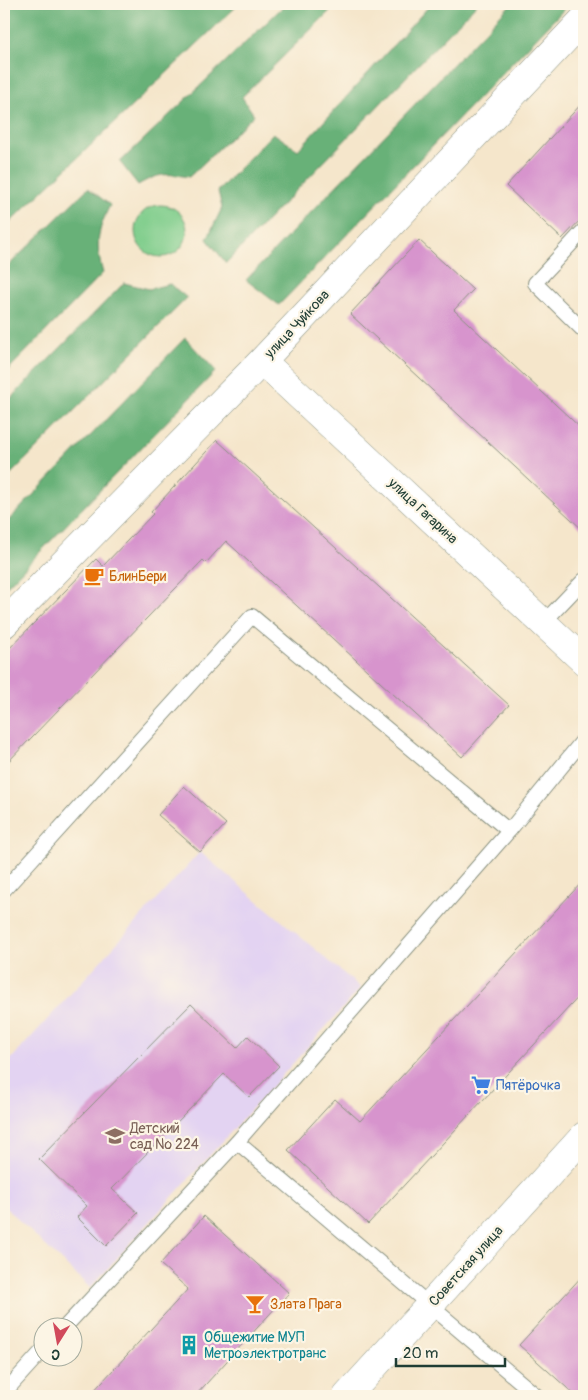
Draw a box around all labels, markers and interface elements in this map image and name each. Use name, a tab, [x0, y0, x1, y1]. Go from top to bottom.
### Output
street label: улица Чуйкова	[260, 286, 333, 362]
street label: улица Гагарина	[384, 474, 461, 547]
cafe icon: БлинБери	[83, 565, 105, 587]
place label: БлинБери	[109, 568, 166, 585]
supermarket icon: Пятёрочка	[470, 1074, 492, 1096]
place label: Пятёрочка	[496, 1077, 560, 1094]
place label: Детский сад № 224	[129, 1120, 199, 1153]
school or university icon: Детский сад № 224	[104, 1125, 126, 1147]
street label: Советская улица	[425, 1222, 507, 1310]
bar icon: Злата Прага	[244, 1293, 266, 1315]
place label: Злата Прага	[270, 1296, 342, 1313]
north arrow	[32, 1318, 82, 1368]
place label: Общежитие МУП Метроэлектротранс	[204, 1329, 327, 1362]
building icon: Общежитие МУП Метроэлектротранс	[178, 1334, 200, 1356]
scale bar	[396, 1335, 504, 1367]
text: 20 m	[403, 1344, 438, 1363]
text: С	[49, 1345, 61, 1363]

